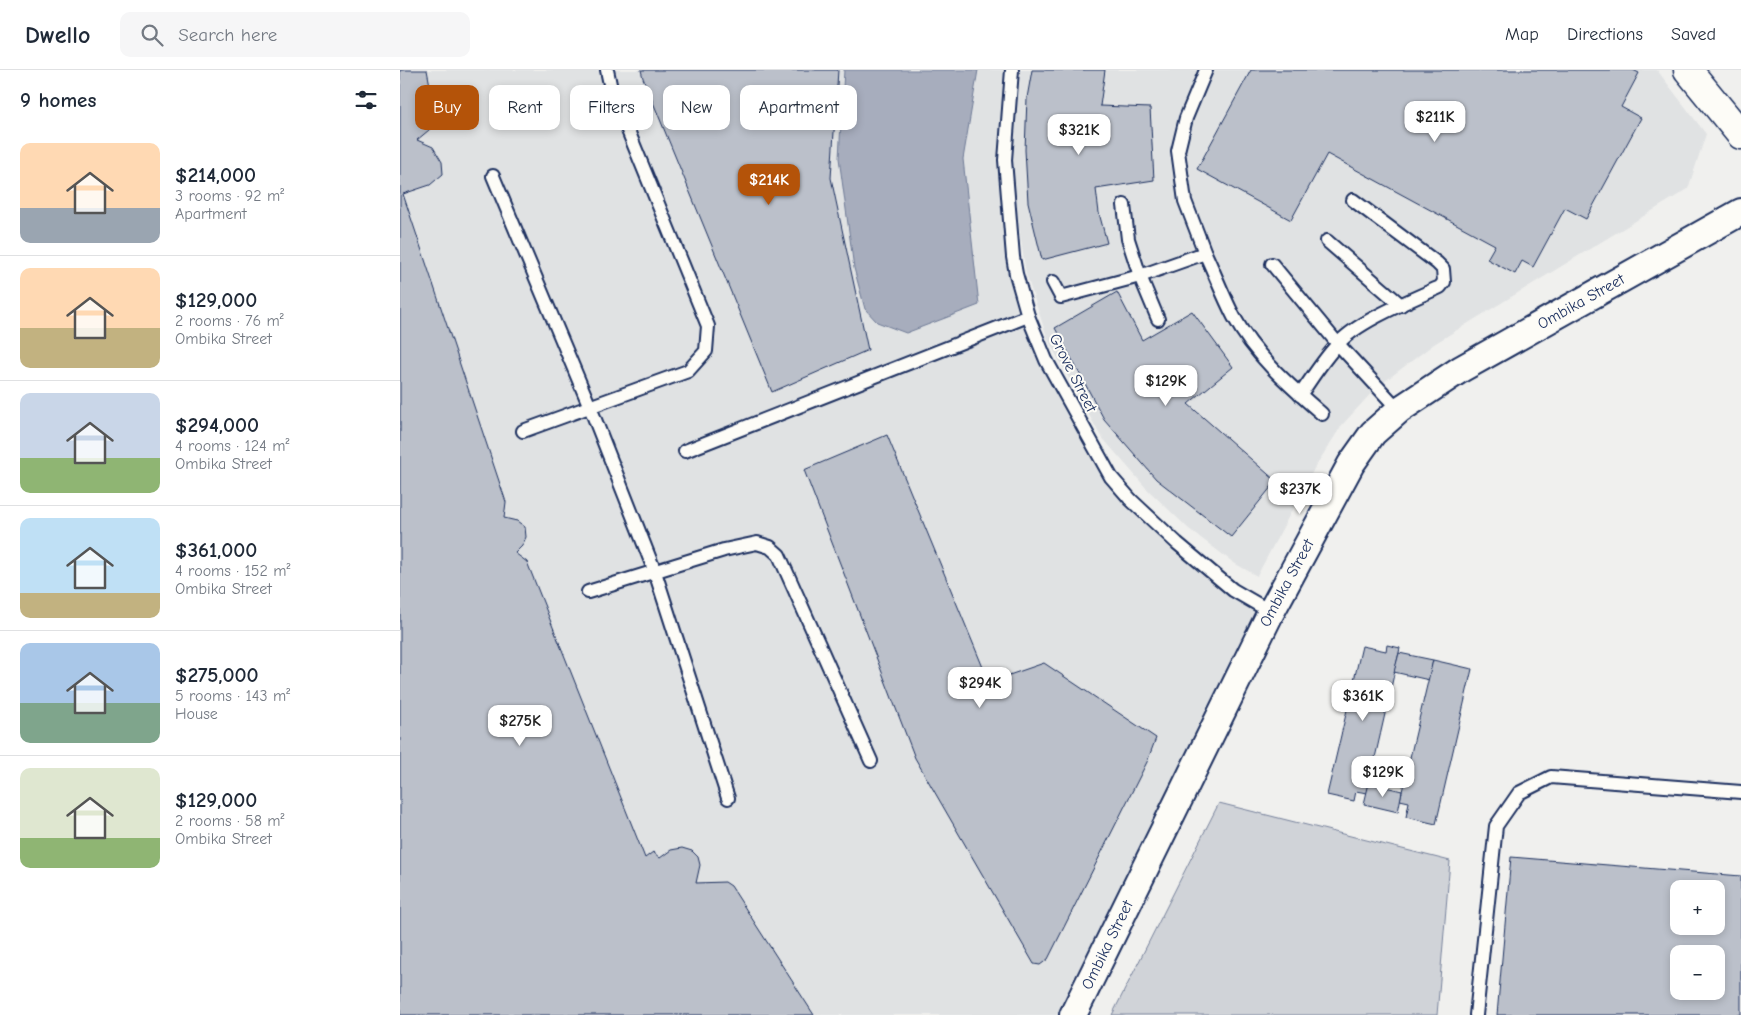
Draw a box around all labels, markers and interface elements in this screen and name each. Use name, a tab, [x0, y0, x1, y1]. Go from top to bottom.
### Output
search box	[120, 12, 470, 57]
text: Dwello	[25, 21, 90, 49]
icon: search	[138, 21, 166, 49]
text: Search here	[178, 24, 277, 46]
text: Map	[1505, 24, 1539, 45]
text: Directions	[1567, 24, 1643, 45]
text: Saved	[1671, 24, 1716, 45]
chip: Buy	[415, 85, 479, 130]
chip: Rent	[489, 85, 560, 130]
chip: Filters	[570, 85, 653, 130]
chip: New	[663, 85, 730, 130]
chip: Apartment	[740, 85, 857, 130]
icon: filters	[352, 86, 380, 114]
text: 9 homes	[20, 88, 96, 112]
pin: $211K	[1400, 100, 1470, 143]
text: $211K	[1415, 108, 1455, 126]
pin: $321K	[1044, 114, 1114, 156]
text: $321K	[1059, 121, 1099, 139]
icon: home	[60, 163, 120, 223]
text: $214,000	[175, 163, 256, 187]
pin: $214K	[734, 164, 804, 206]
text: $214K	[749, 171, 789, 189]
text: 3 rooms · 92 m²	[175, 187, 284, 205]
text: Apartment	[175, 205, 247, 223]
street label: Ombika Street	[1534, 270, 1628, 333]
icon: home	[60, 288, 120, 348]
text: $129,000	[175, 288, 257, 312]
text: 2 rooms · 76 m²	[175, 312, 284, 330]
text: Ombika Street	[175, 330, 272, 348]
street label: Grove Street	[1046, 331, 1101, 416]
pin: $129K	[1131, 364, 1201, 407]
text: $129K	[1145, 372, 1187, 390]
icon: home	[60, 413, 120, 473]
text: $294,000	[175, 413, 259, 437]
text: 4 rooms · 124 m²	[175, 437, 289, 455]
text: Ombika Street	[175, 455, 272, 473]
pin: $237K	[1265, 472, 1335, 515]
text: $237K	[1279, 480, 1321, 498]
street label: Ombika Street	[1256, 536, 1318, 630]
icon: home	[60, 538, 120, 598]
text: $361,000	[175, 538, 257, 562]
text: 4 rooms · 152 m²	[175, 562, 290, 580]
text: Ombika Street	[175, 580, 272, 598]
icon: home	[60, 663, 120, 723]
text: $275,000	[175, 663, 259, 687]
pin: $294K	[945, 666, 1015, 709]
text: $294K	[959, 674, 1001, 692]
pin: $361K	[1328, 680, 1398, 722]
text: 5 rooms · 143 m²	[175, 687, 290, 705]
text: $361K	[1342, 687, 1384, 705]
pin: $275K	[485, 704, 555, 747]
text: House	[175, 705, 218, 723]
text: $275K	[499, 712, 541, 730]
pin: $129K	[1348, 756, 1418, 798]
text: $129K	[1362, 763, 1404, 781]
icon: home	[60, 788, 120, 848]
text: $129,000	[175, 788, 257, 812]
text: 2 rooms · 58 m²	[175, 812, 285, 830]
text: Ombika Street	[175, 830, 272, 848]
map controls	[1670, 880, 1725, 1000]
button: +	[1670, 880, 1725, 935]
street label: Ombika Street	[1078, 897, 1137, 992]
button: −	[1670, 945, 1725, 1000]

